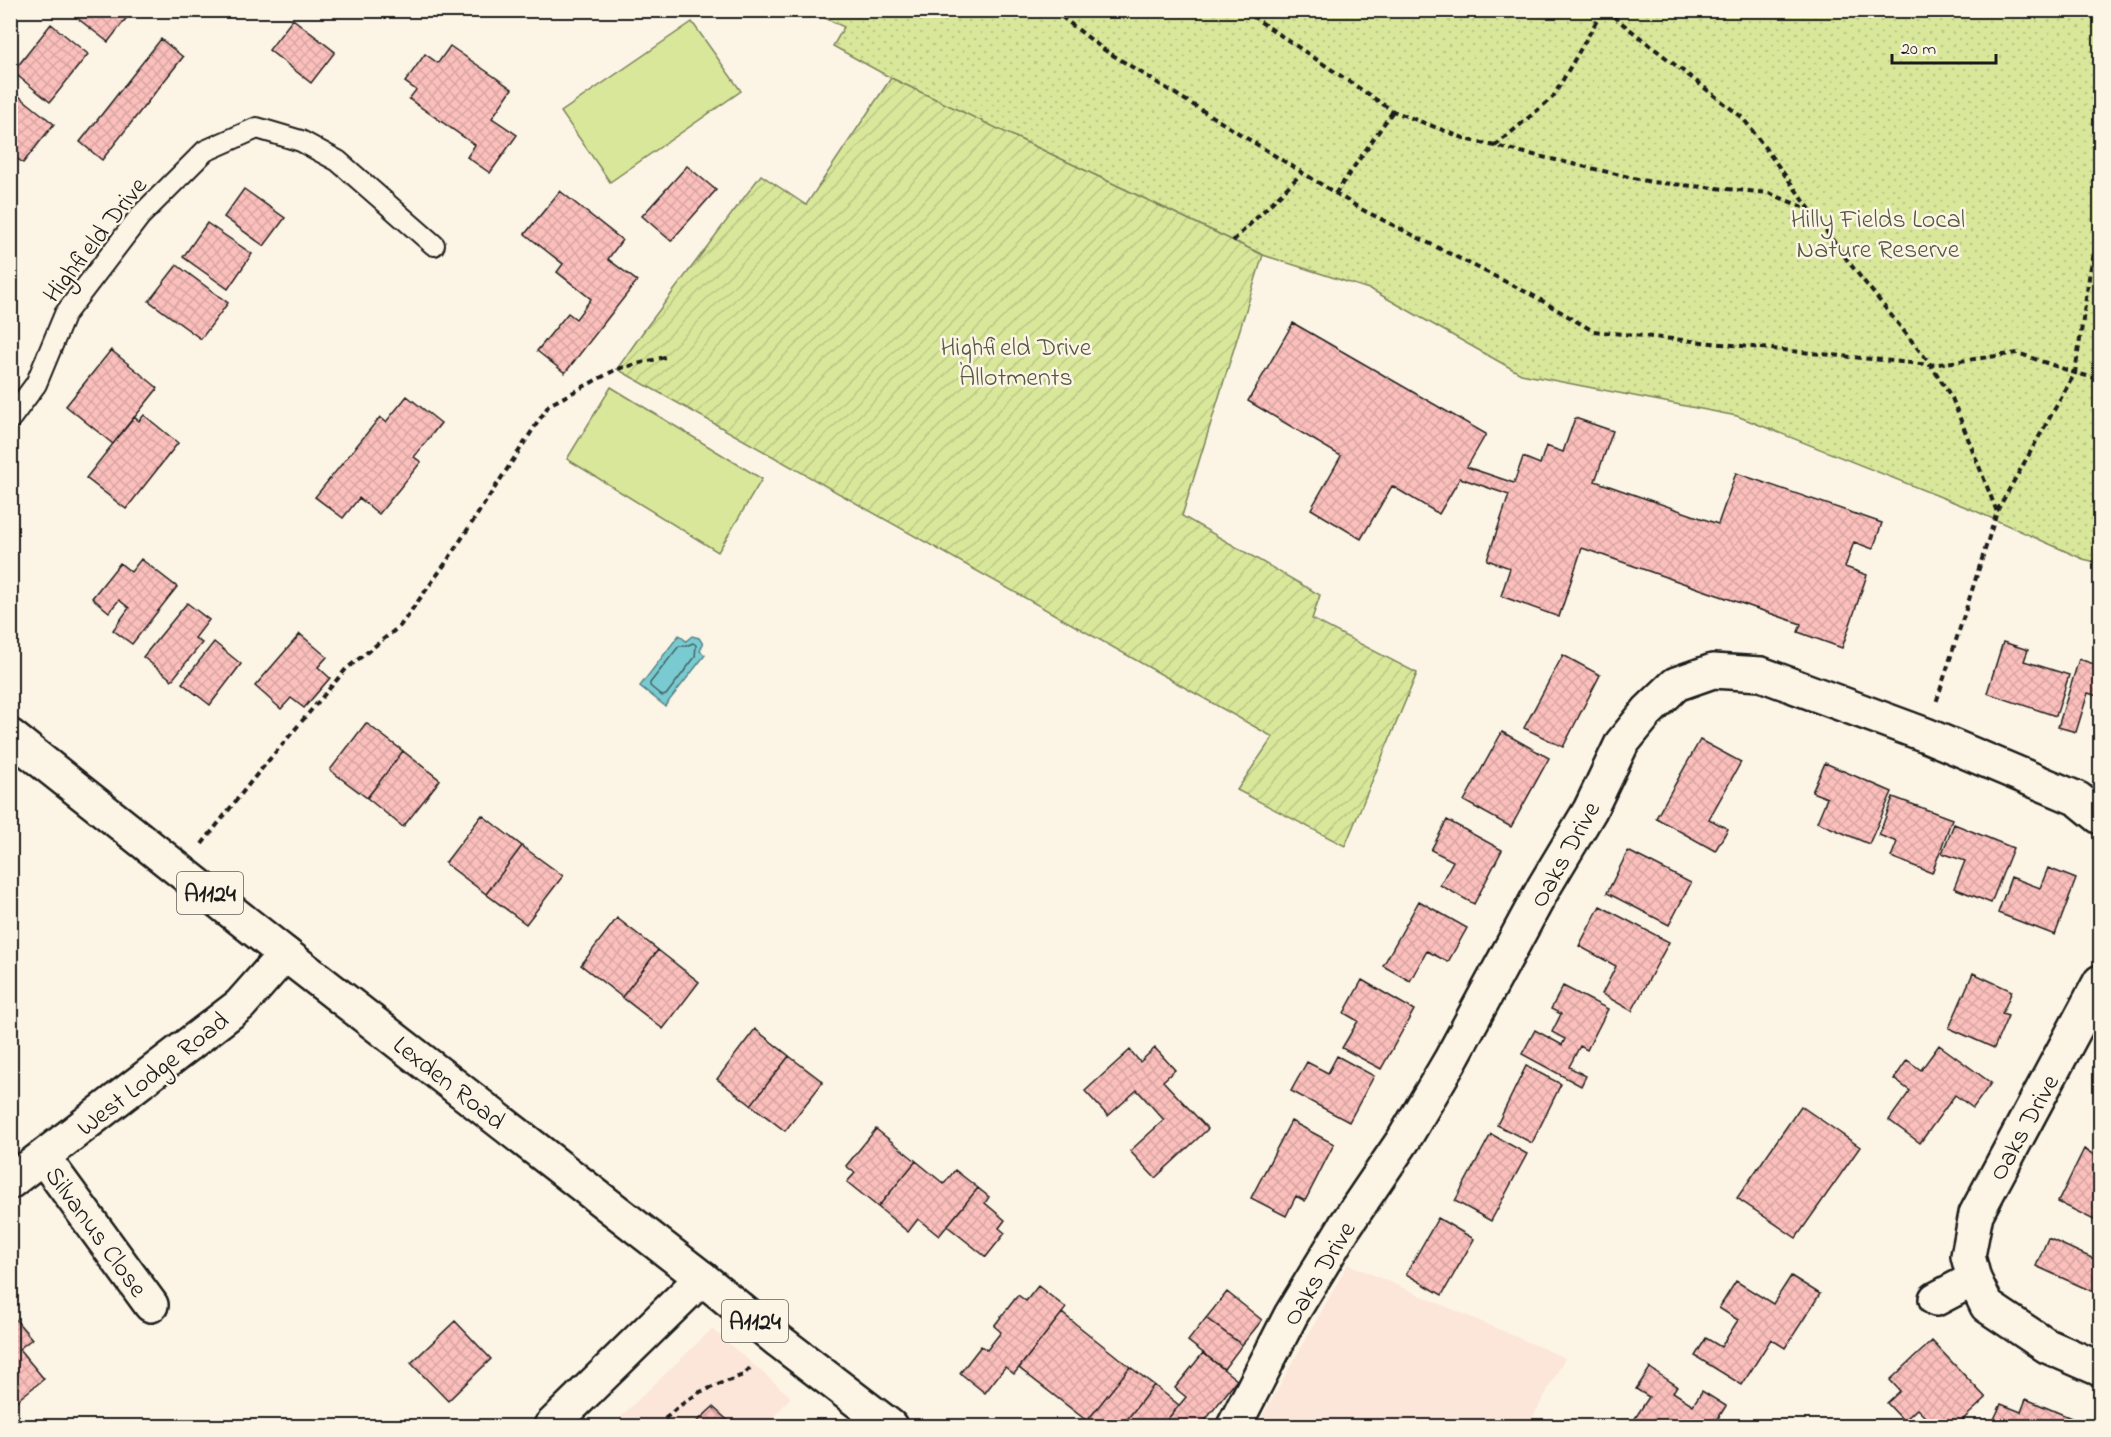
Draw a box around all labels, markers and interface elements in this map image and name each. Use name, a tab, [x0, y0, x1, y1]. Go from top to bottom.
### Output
scale bar	[1892, 27, 1996, 65]
text: 20 m	[1901, 37, 1936, 63]
street label: Highfield Drive	[35, 169, 158, 312]
park label: Hilly Fields Local Nature Reserve	[1791, 202, 1965, 270]
park label: Highfield Drive Allotments	[941, 330, 1092, 398]
street label: Oaks Drive	[1522, 795, 1612, 916]
road number: A1124	[177, 872, 243, 914]
street label: West Lodge Road	[69, 1003, 239, 1147]
street label: Lexden Road	[384, 1028, 513, 1141]
street label: Oaks Drive	[1981, 1068, 2071, 1189]
street label: Silvanus Close	[34, 1159, 155, 1307]
street label: Oaks Drive	[1274, 1215, 1367, 1334]
road number: A1124	[722, 1300, 788, 1342]

